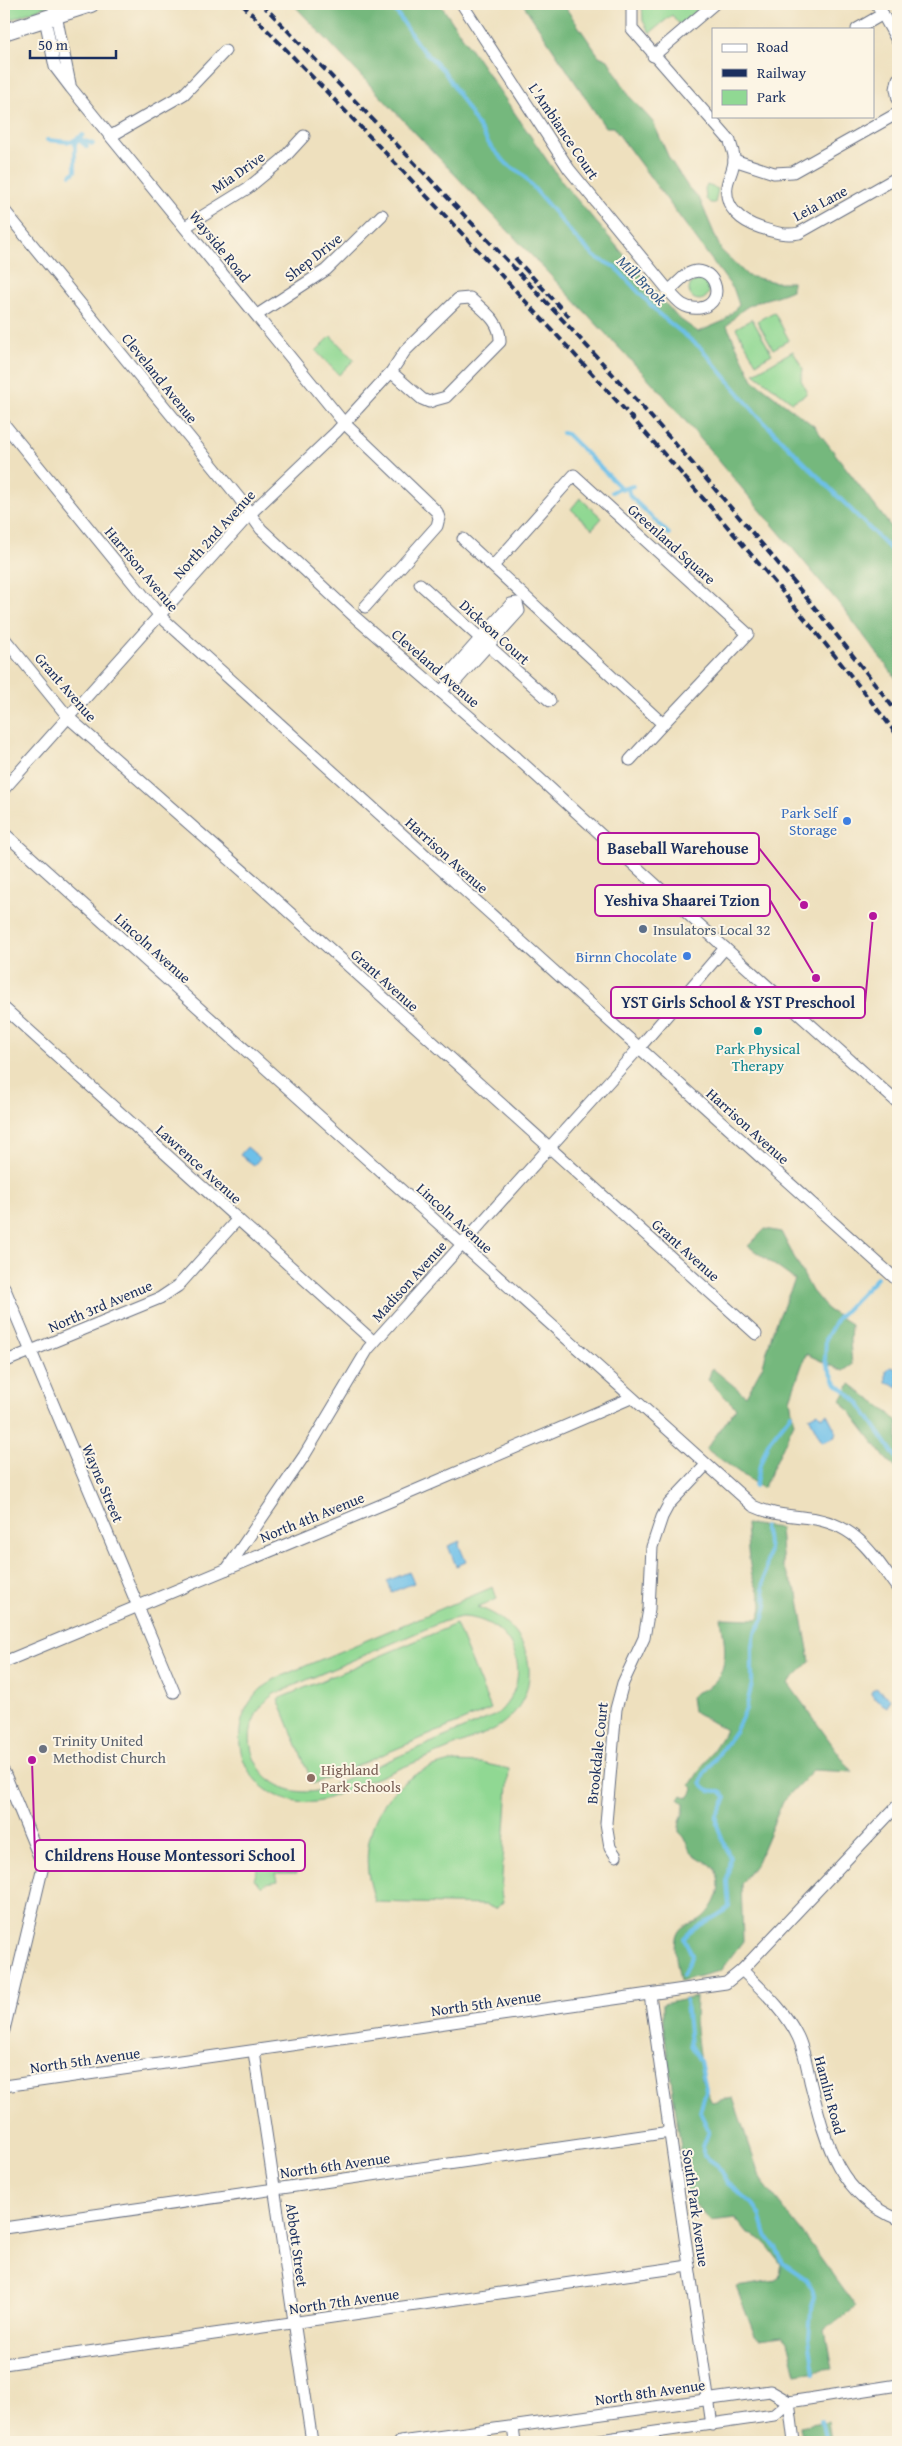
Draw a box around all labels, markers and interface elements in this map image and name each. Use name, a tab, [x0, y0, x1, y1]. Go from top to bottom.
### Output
scale bar	[30, 28, 116, 60]
legend	[712, 28, 874, 118]
text: 50 m	[38, 34, 69, 55]
text: Road	[757, 36, 788, 57]
text: Railway	[757, 62, 807, 83]
street label: L'Ambiance Court	[524, 79, 605, 184]
text: Park	[757, 86, 786, 107]
street label: Mia Drive	[207, 146, 269, 198]
street label: Leia Lane	[789, 180, 851, 226]
street label: Wayside Road	[185, 206, 255, 286]
street label: Shep Drive	[280, 228, 346, 286]
water label: Mill Brook	[612, 250, 673, 311]
street label: Cleveland Avenue	[117, 328, 203, 428]
street label: North 2nd Avenue	[168, 485, 260, 583]
street label: Greenland Square	[623, 499, 721, 589]
street label: Harrison Avenue	[100, 522, 184, 616]
street label: Dickson Court	[455, 595, 535, 670]
street label: Cleveland Avenue	[387, 624, 485, 712]
street label: Grant Avenue	[30, 648, 102, 726]
place label: Park Self Storage	[781, 802, 839, 840]
street label: Harrison Avenue	[401, 812, 493, 898]
marker: Park Self Storage	[841, 815, 853, 827]
callout: Baseball Warehouse	[598, 833, 759, 864]
text: Baseball Warehouse	[607, 836, 749, 860]
callout: Yeshiva Shaarei Tzion	[595, 885, 770, 916]
text: Yeshiva Shaarei Tzion	[604, 888, 760, 912]
street label: Lincoln Avenue	[110, 908, 196, 988]
place label: Insulators Local 32	[653, 919, 770, 940]
marker: Insulators Local 32	[637, 923, 649, 935]
street label: Grant Avenue	[346, 944, 424, 1016]
place label: Birnn Chocolate	[576, 946, 677, 967]
marker: Birnn Chocolate	[681, 950, 693, 962]
callout: YST Girls School & YST Preschool	[611, 987, 865, 1018]
text: YST Girls School & YST Preschool	[621, 990, 855, 1014]
marker: Park Physical Therapy	[752, 1025, 764, 1037]
place label: Park Physical Therapy	[716, 1038, 800, 1076]
street label: Harrison Avenue	[702, 1083, 794, 1169]
street label: Lawrence Avenue	[151, 1120, 247, 1208]
street label: Lincoln Avenue	[412, 1178, 498, 1258]
street label: Grant Avenue	[647, 1214, 725, 1286]
street label: Madison Avenue	[367, 1236, 451, 1326]
street label: North 3rd Avenue	[45, 1275, 155, 1337]
street label: Wayne Street	[77, 1440, 129, 1526]
street label: North 4th Avenue	[257, 1486, 367, 1548]
street label: Brookdale Court	[581, 1700, 613, 1805]
place label: Trinity United Methodist Church	[53, 1730, 167, 1768]
marker: Trinity United Methodist Church	[37, 1743, 49, 1755]
place label: Highland Park Schools	[321, 1759, 401, 1797]
marker: Highland Park Schools	[305, 1772, 317, 1784]
callout: Childrens House Montessori School	[35, 1840, 305, 1871]
text: Childrens House Montessori School	[45, 1843, 295, 1867]
street label: North 5th Avenue	[430, 1985, 542, 2021]
street label: North 5th Avenue	[29, 2042, 141, 2078]
street label: Hamlin Road	[809, 2053, 851, 2137]
street label: North 6th Avenue	[279, 2147, 391, 2183]
street label: South Park Avenue	[677, 2148, 715, 2268]
street label: Abbott Street	[281, 2202, 313, 2289]
street label: North 7th Avenue	[288, 2283, 400, 2319]
street label: North 8th Avenue	[594, 2374, 706, 2410]

